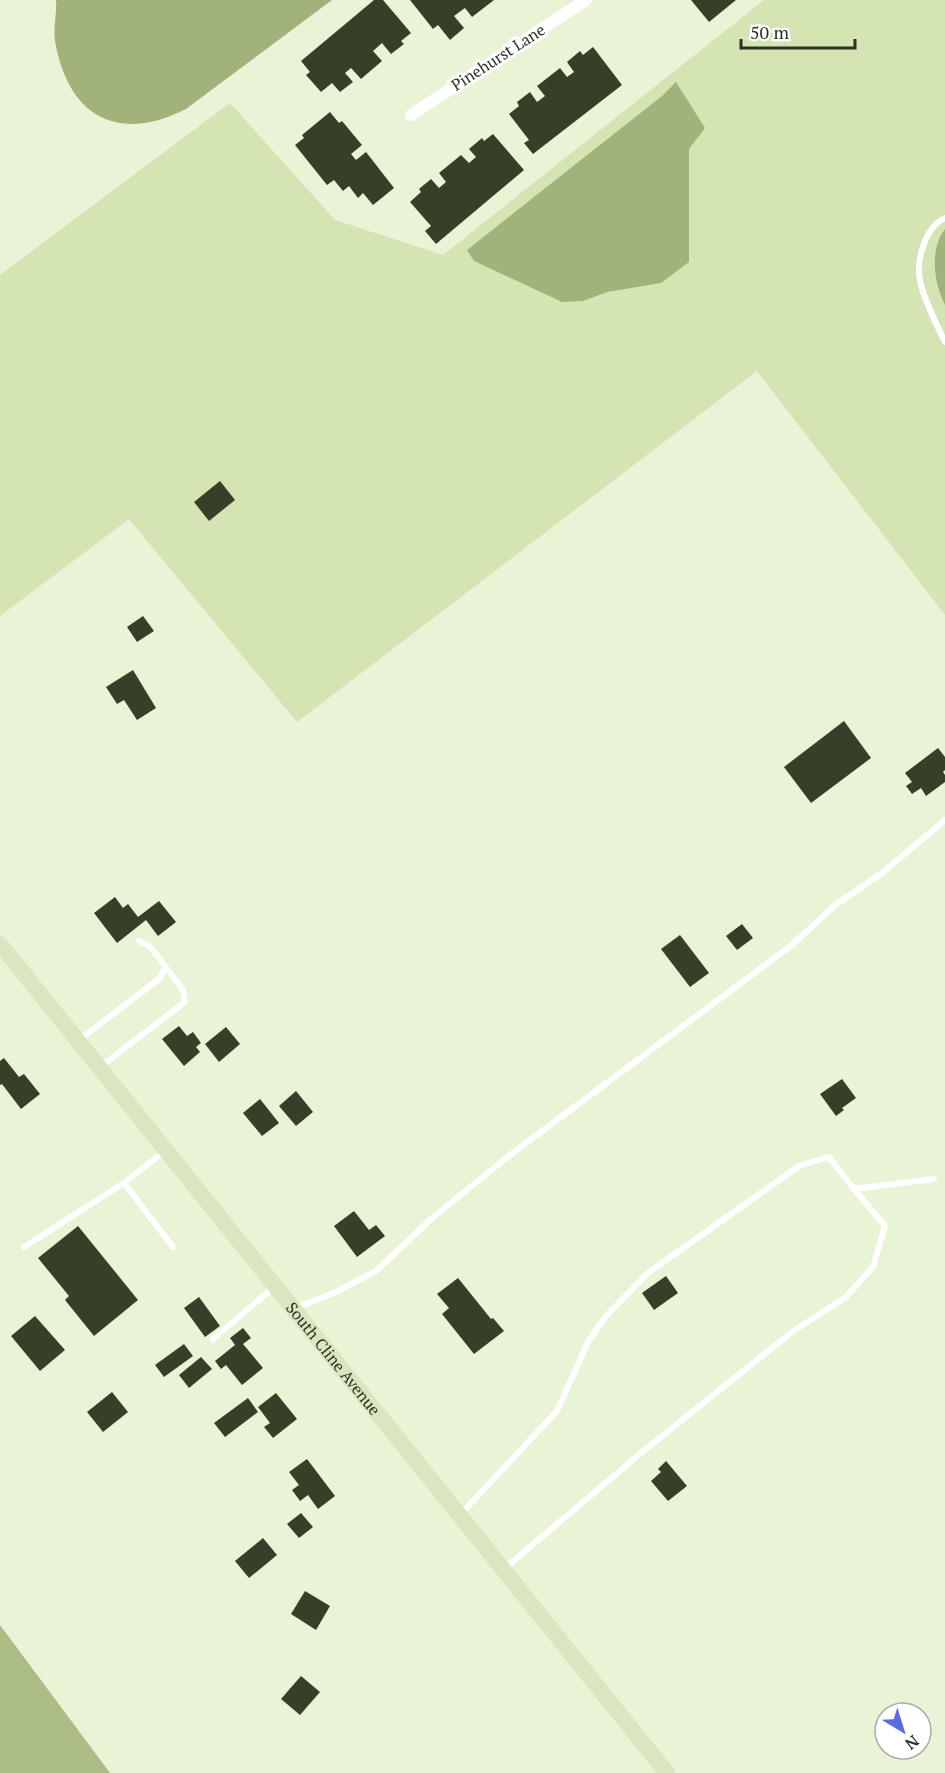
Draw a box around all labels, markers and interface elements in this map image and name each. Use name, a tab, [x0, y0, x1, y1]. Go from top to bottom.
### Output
scale bar	[741, 12, 855, 50]
street label: Pinehurst Lane	[447, 18, 549, 96]
text: 50 m	[750, 20, 790, 44]
street label: South Cline Avenue	[281, 1297, 386, 1420]
north arrow	[873, 1701, 933, 1761]
text: N	[901, 1730, 924, 1755]

